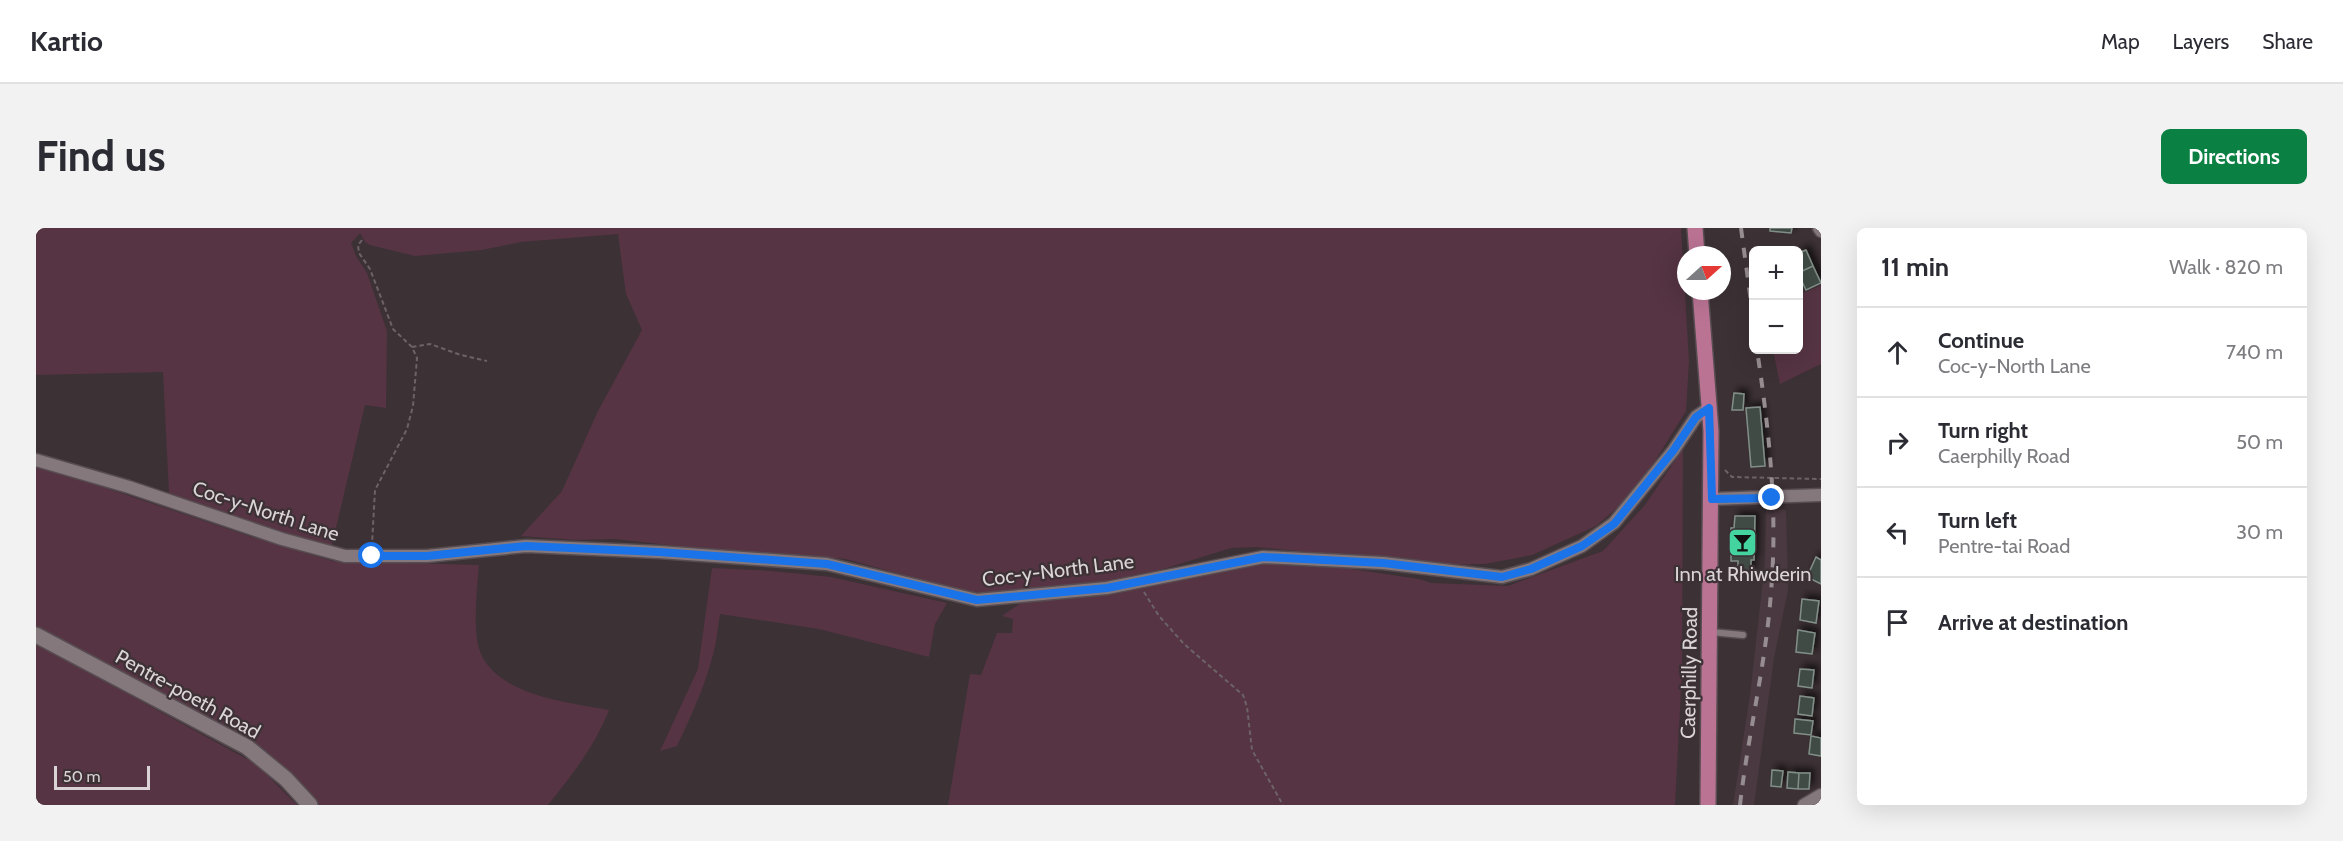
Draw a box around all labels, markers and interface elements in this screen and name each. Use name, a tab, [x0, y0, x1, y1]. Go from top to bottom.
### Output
text: Kartio	[30, 24, 103, 58]
text: Map	[2101, 29, 2140, 54]
text: Layers	[2173, 29, 2229, 54]
text: Share	[2262, 29, 2313, 54]
button: Directions	[2161, 129, 2307, 184]
text: Find us	[36, 130, 165, 182]
north arrow	[1677, 246, 1731, 300]
map controls	[1749, 246, 1803, 354]
button: +	[1749, 246, 1803, 300]
text: 11 min	[1881, 251, 1949, 283]
text: Walk · 820 m	[2169, 255, 2283, 279]
button: −	[1749, 300, 1803, 354]
text: Continue	[1938, 327, 2024, 354]
icon: ahead	[1881, 336, 1914, 369]
text: 740 m	[2226, 340, 2283, 364]
text: Coc-y-North Lane	[1938, 354, 2091, 378]
text: Turn right	[1938, 417, 2028, 444]
icon: right	[1881, 426, 1914, 459]
text: 50 m	[2236, 430, 2283, 454]
text: Caerphilly Road	[1938, 444, 2070, 468]
street label: Coc-y-North Lane	[190, 476, 342, 546]
route end	[1758, 484, 1784, 510]
text: Turn left	[1938, 507, 2017, 534]
icon: left	[1881, 516, 1914, 549]
text: 30 m	[2236, 520, 2283, 544]
bar icon: Inn at Rhiwderin	[1727, 527, 1759, 559]
text: Pentre-tai Road	[1938, 534, 2070, 558]
route start	[358, 542, 384, 568]
street label: Coc-y-North Lane	[981, 549, 1135, 591]
place label: Inn at Rhiwderin	[1675, 562, 1811, 586]
icon: arrive	[1881, 606, 1914, 639]
street label: Caerphilly Road	[1676, 607, 1702, 739]
text: Arrive at destination	[1938, 609, 2128, 636]
street label: Pentre-poeth Road	[111, 644, 265, 744]
scale bar	[54, 763, 150, 790]
text: 50 m	[63, 767, 100, 786]

